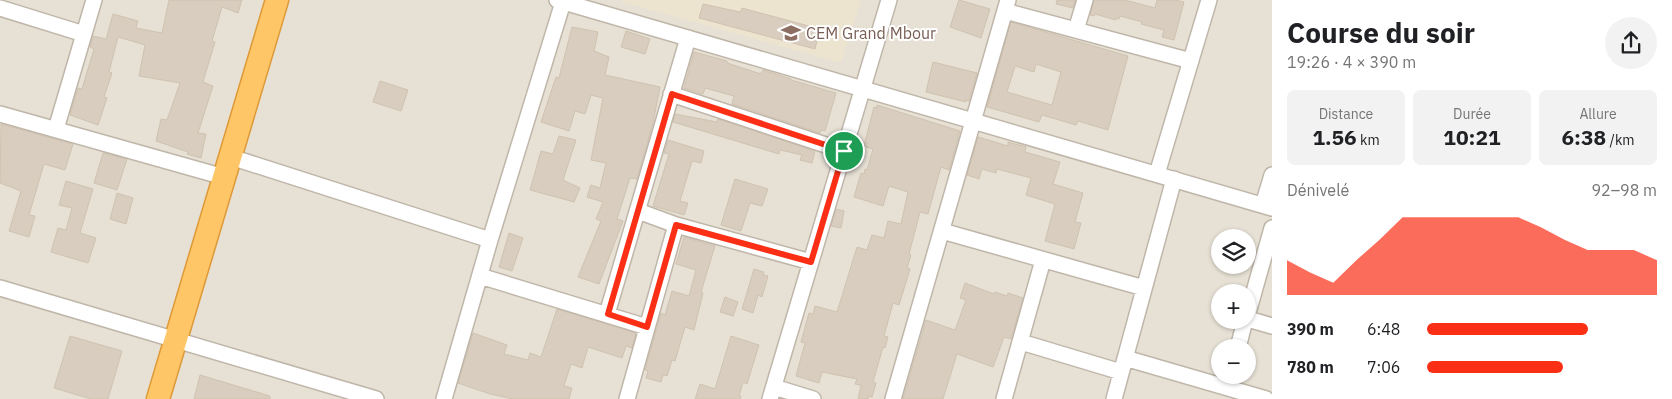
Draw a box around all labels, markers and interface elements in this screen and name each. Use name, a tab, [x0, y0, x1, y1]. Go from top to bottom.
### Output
text: Course du soir	[1287, 14, 1475, 51]
button: share	[1605, 17, 1657, 69]
school or university icon: CEM Grand Mbour	[780, 22, 802, 44]
place label: CEM Grand Mbour	[806, 23, 936, 43]
text: 19:26 · 4 × 390 m	[1287, 52, 1416, 72]
text: Distance	[1319, 105, 1373, 123]
text: Durée	[1453, 105, 1491, 123]
text: Allure	[1579, 105, 1617, 123]
text: 1.56	[1312, 123, 1357, 151]
text: 10:21	[1443, 123, 1501, 151]
text: 6:38	[1561, 123, 1606, 151]
pin	[823, 130, 865, 172]
text: km	[1357, 131, 1380, 149]
text: /km	[1606, 131, 1635, 149]
icon: arrive	[830, 137, 858, 165]
text: Dénivelé	[1287, 180, 1349, 200]
text: 92–98 m	[1591, 180, 1657, 200]
map controls	[1211, 229, 1256, 384]
button: layers	[1211, 229, 1256, 274]
button: +	[1211, 284, 1256, 329]
text: 390 m	[1287, 319, 1334, 339]
text: 6:48	[1367, 319, 1400, 339]
button: −	[1211, 339, 1256, 384]
text: 780 m	[1287, 357, 1334, 377]
text: 7:06	[1367, 357, 1400, 377]

